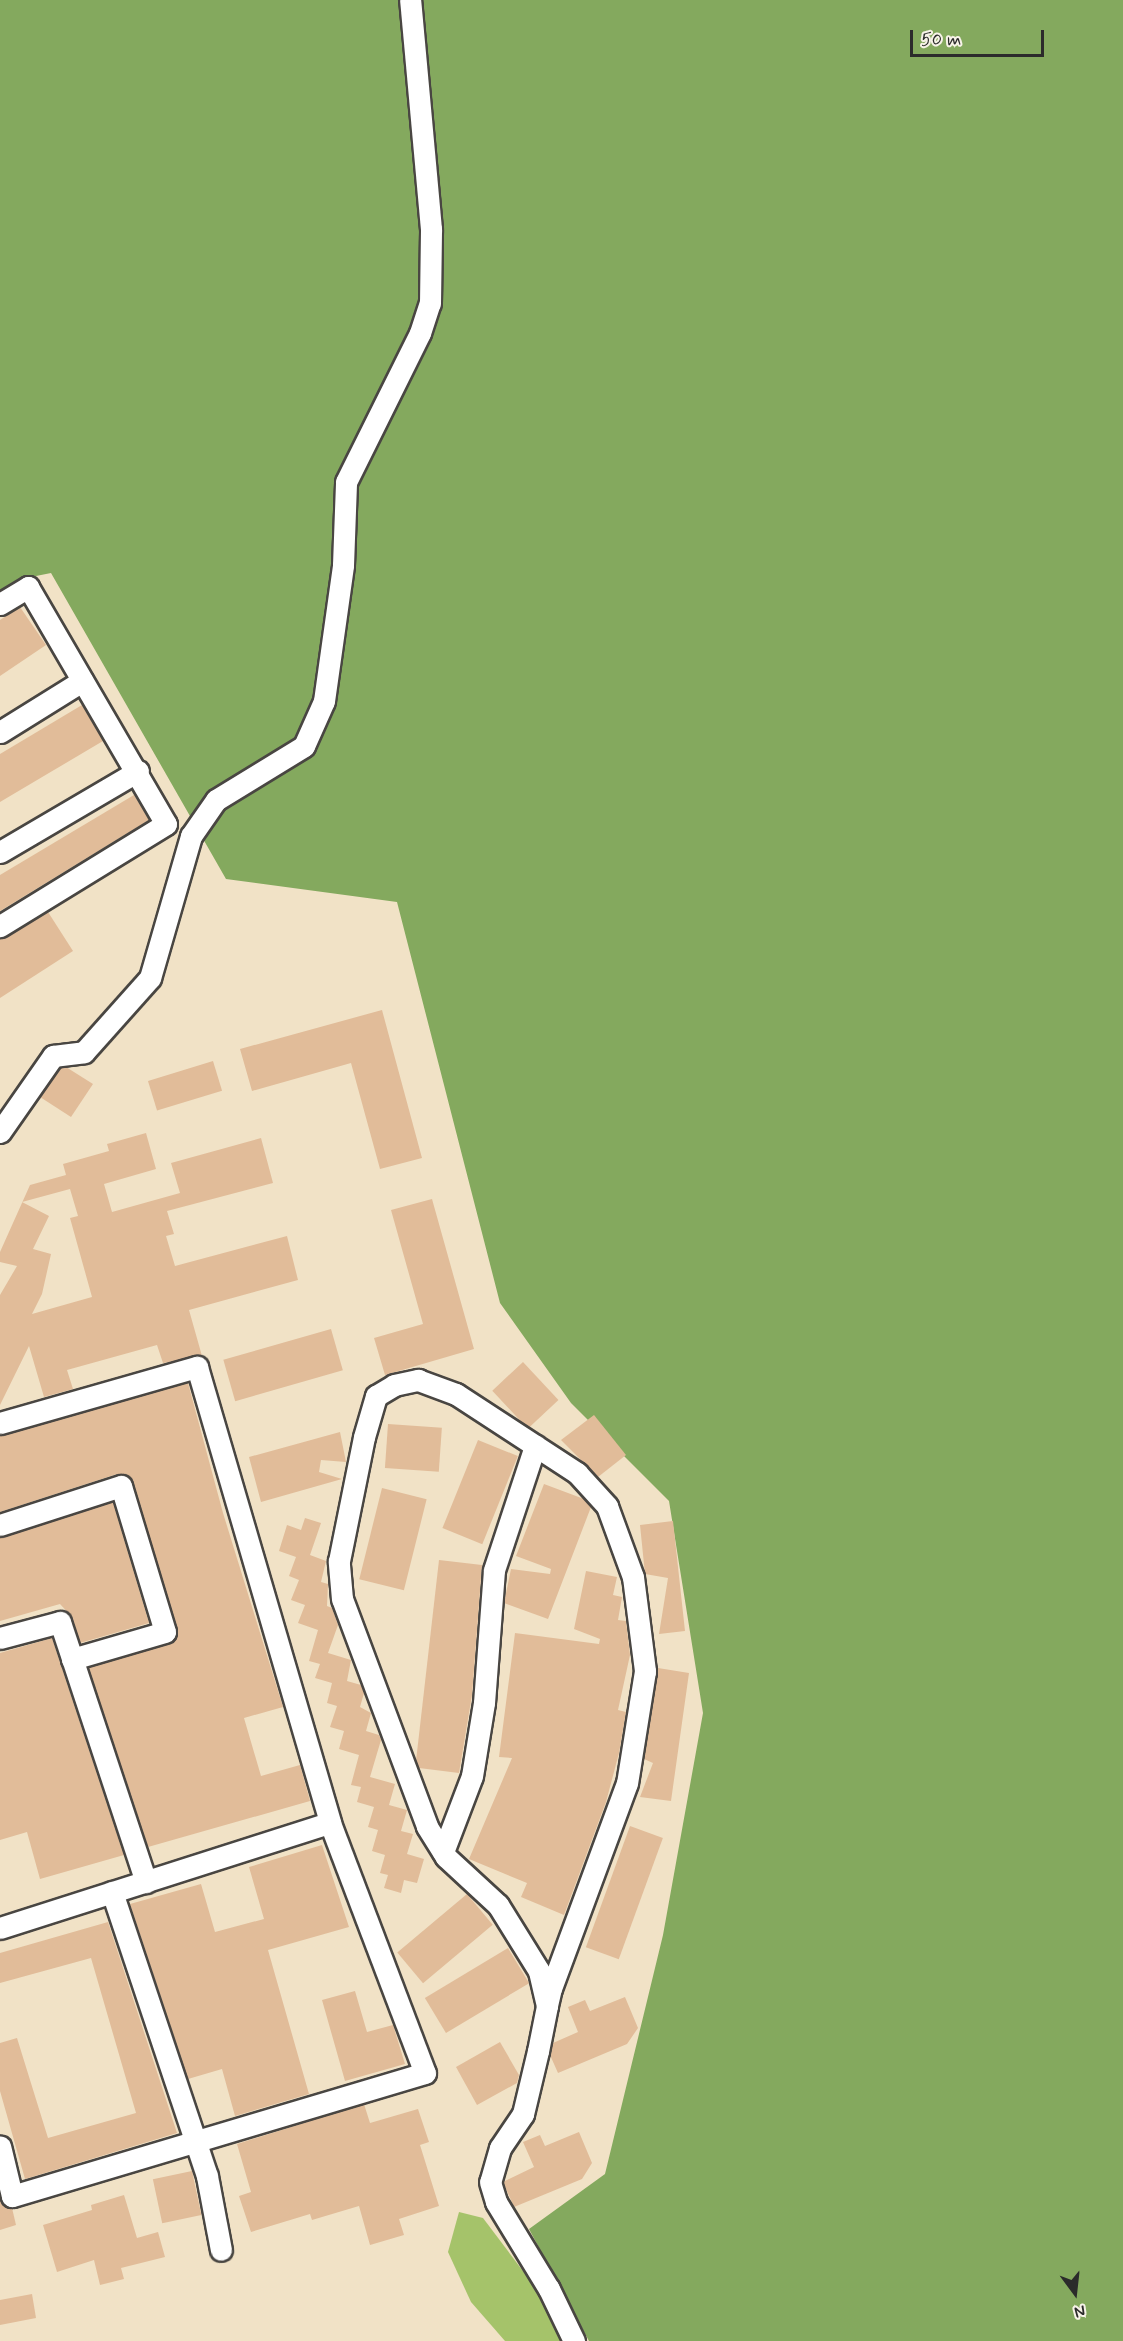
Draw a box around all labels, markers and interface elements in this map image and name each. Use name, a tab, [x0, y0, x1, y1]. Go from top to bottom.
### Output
scale bar	[913, 18, 1046, 56]
text: 50 m	[921, 28, 961, 52]
north arrow	[1045, 2263, 1105, 2323]
text: N	[1072, 2299, 1088, 2322]

